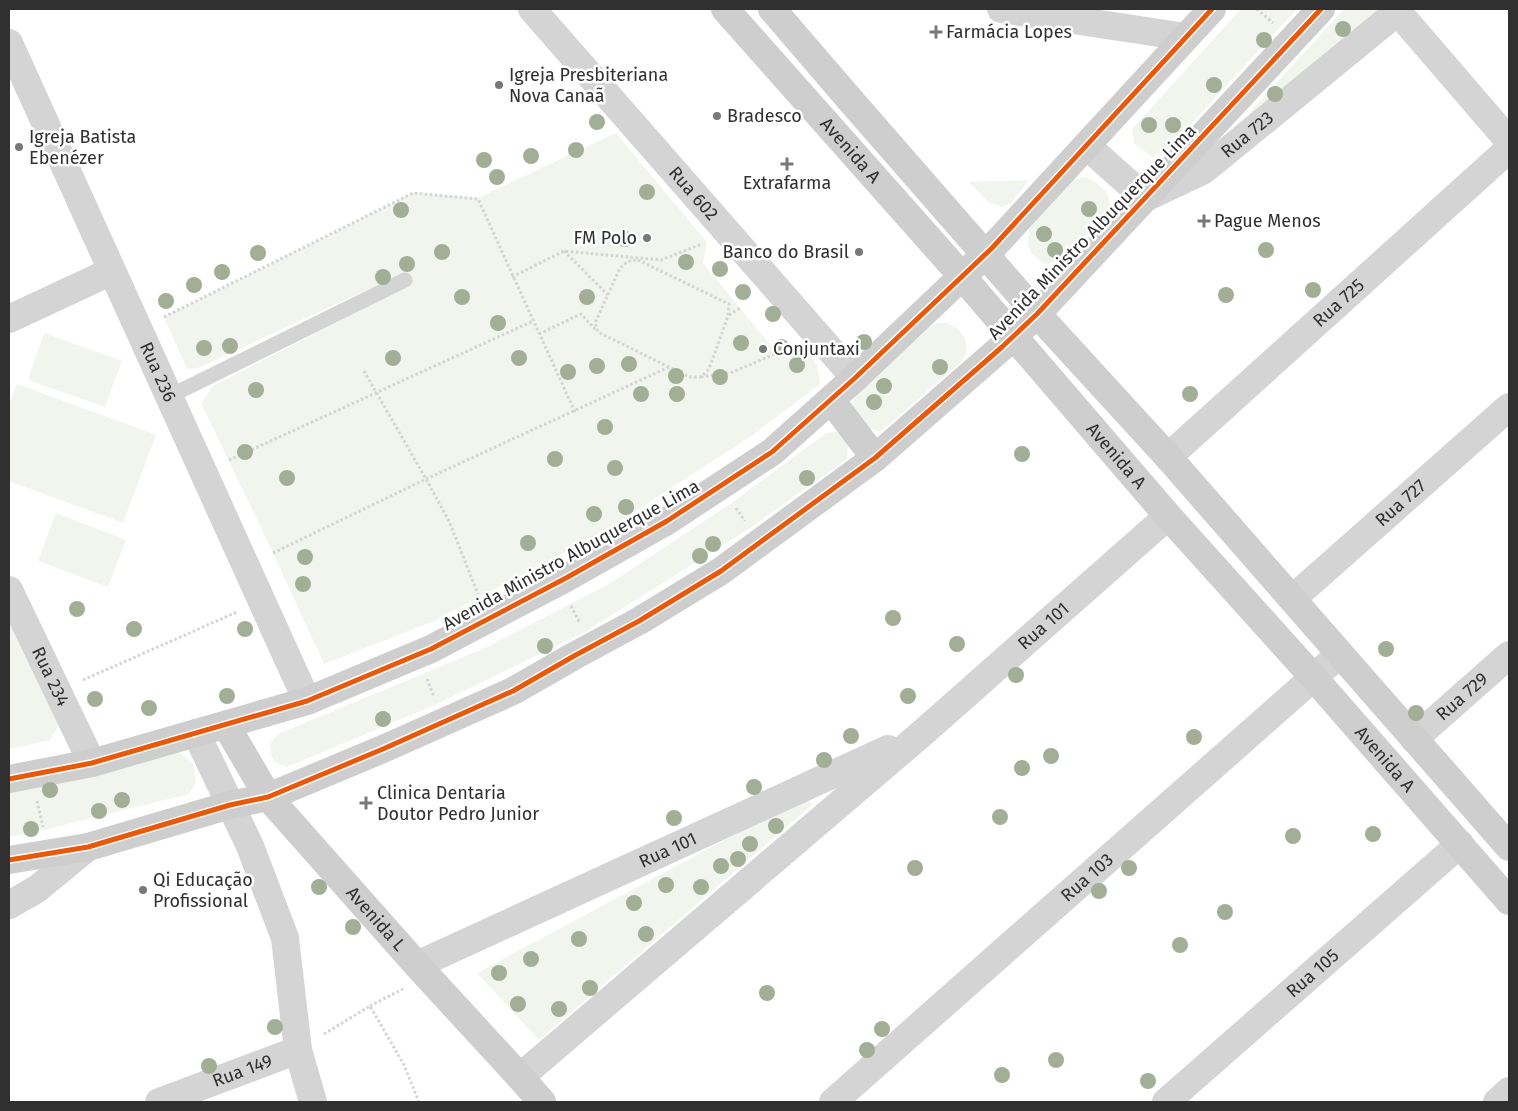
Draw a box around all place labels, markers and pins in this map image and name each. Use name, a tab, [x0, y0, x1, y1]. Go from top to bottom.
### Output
place label: Farmácia Lopes	[946, 21, 1072, 43]
marker: Farmácia Lopes	[930, 26, 942, 38]
place label: Igreja Presbiteriana Nova Canaã	[509, 64, 668, 107]
marker: Igreja Presbiteriana Nova Canaã	[493, 79, 505, 91]
place label: Bradesco	[727, 105, 802, 127]
marker: Bradesco	[711, 110, 723, 122]
place label: Igreja Batista Ebenézer	[29, 126, 136, 169]
marker: Igreja Batista Ebenézer	[13, 141, 25, 153]
marker: Extrafarma	[781, 158, 793, 170]
place label: Extrafarma	[743, 172, 831, 194]
place label: Pague Menos	[1214, 210, 1321, 232]
marker: Pague Menos	[1198, 215, 1210, 227]
place label: FM Polo	[574, 227, 637, 249]
marker: FM Polo	[641, 232, 653, 244]
place label: Banco do Brasil	[723, 241, 849, 263]
marker: Banco do Brasil	[853, 246, 865, 258]
place label: Conjuntaxi	[773, 338, 860, 360]
marker: Conjuntaxi	[757, 343, 769, 355]
place label: Clinica Dentaria Doutor Pedro Junior	[377, 782, 539, 825]
marker: Clinica Dentaria Doutor Pedro Junior	[359, 796, 373, 810]
place label: Qi Educação Profissional	[153, 869, 253, 912]
marker: Qi Educação Profissional	[137, 884, 149, 896]

